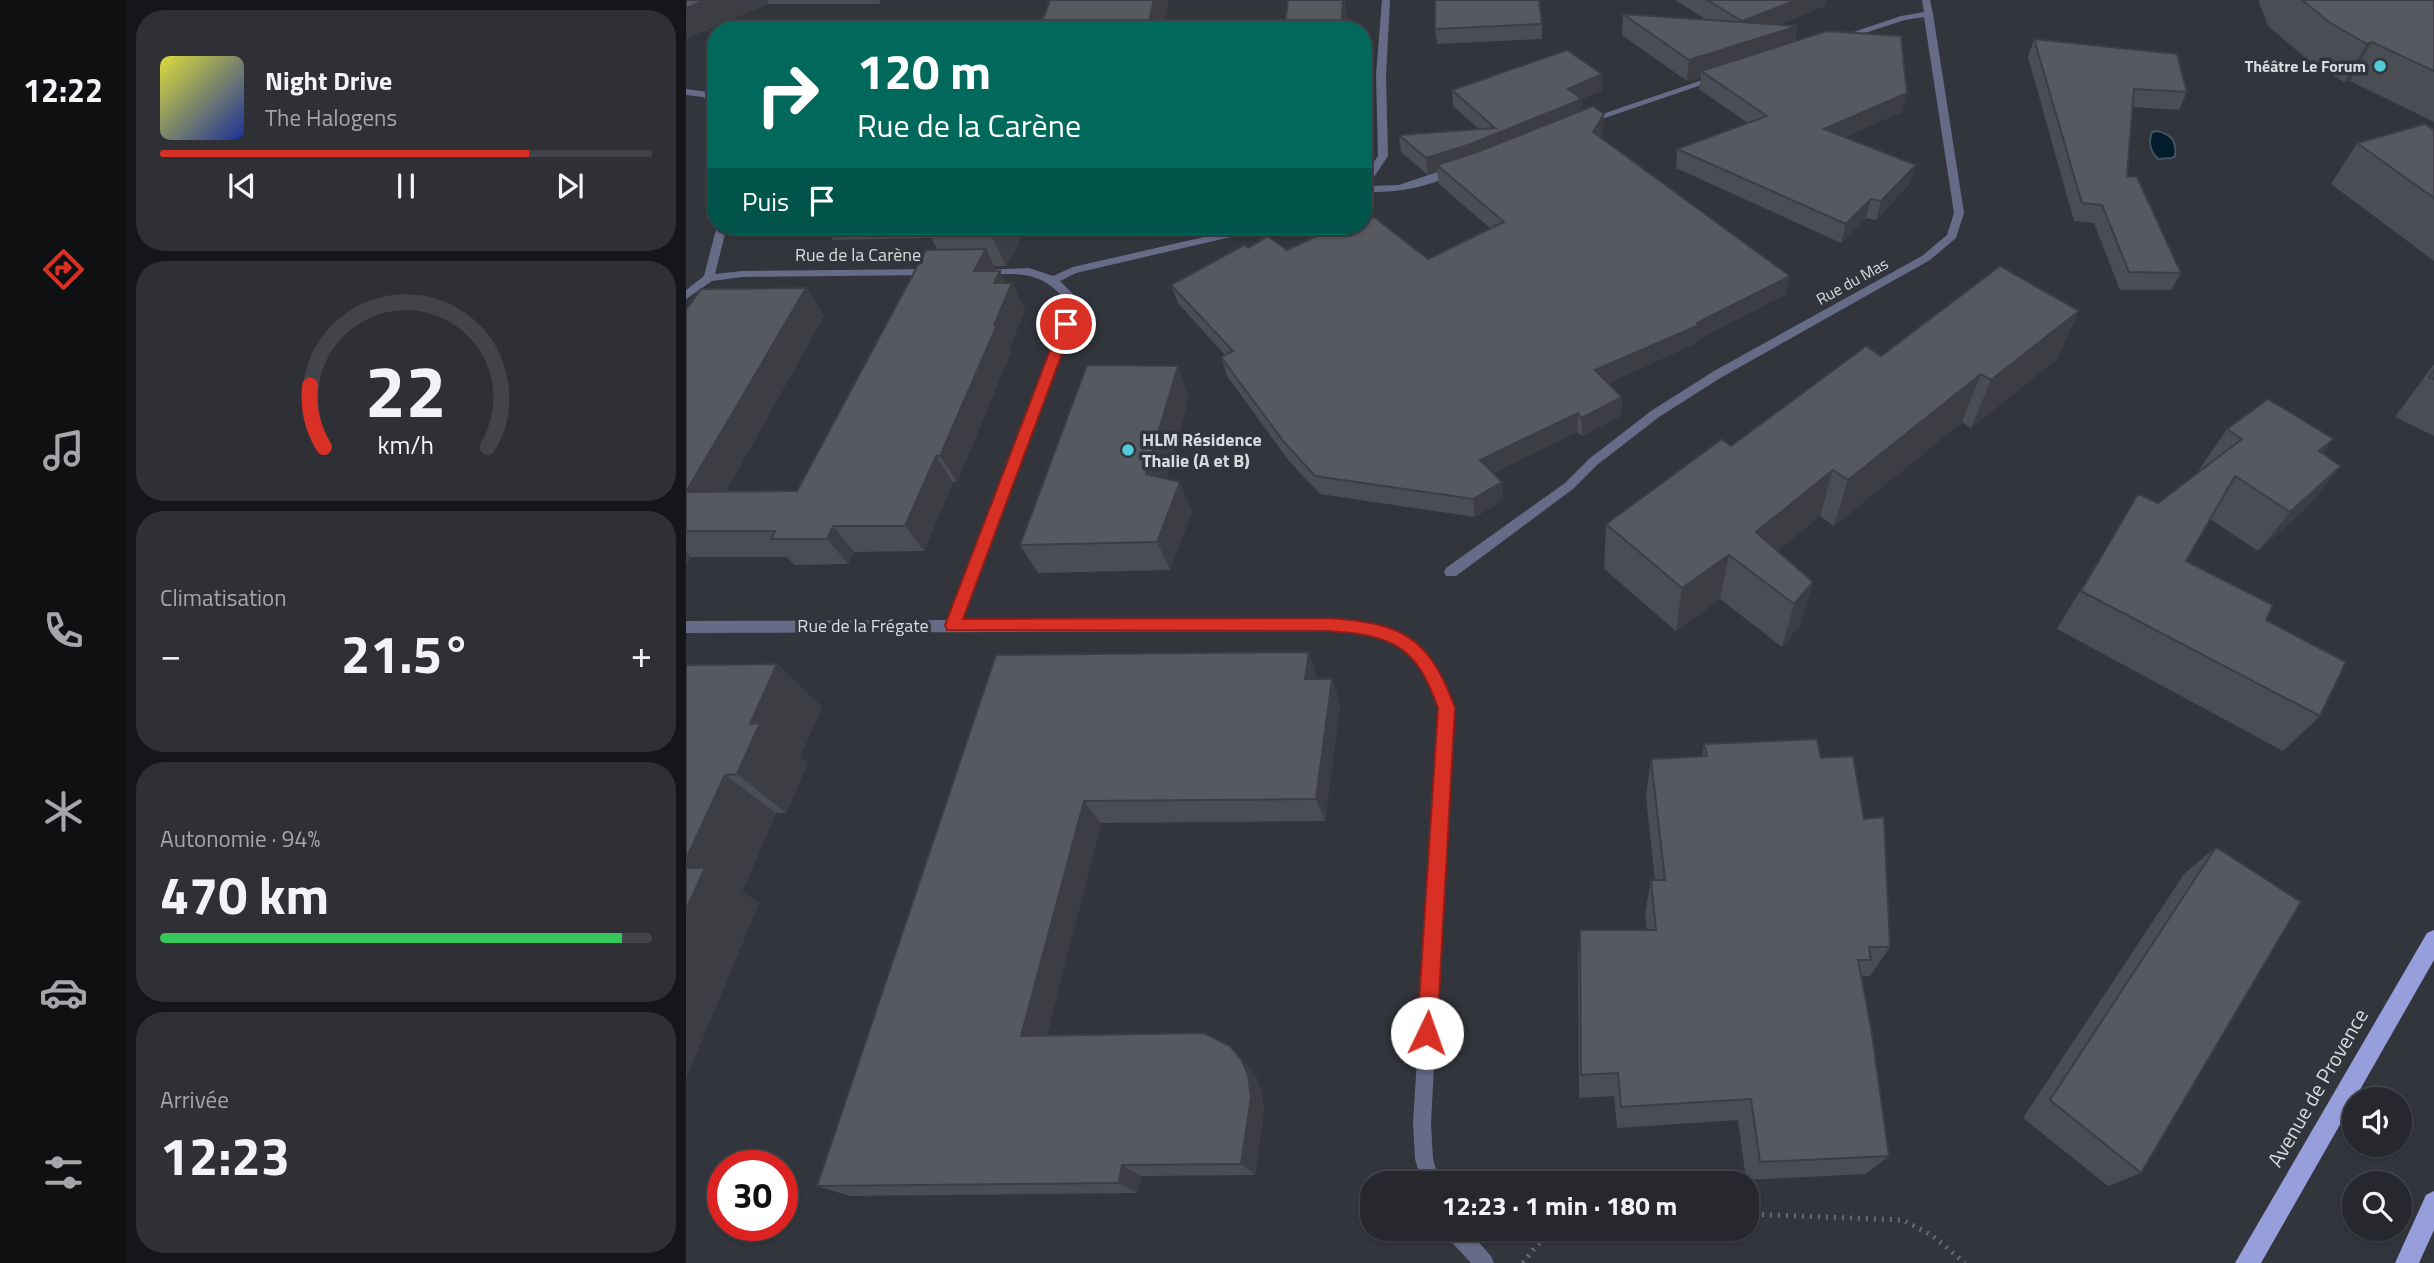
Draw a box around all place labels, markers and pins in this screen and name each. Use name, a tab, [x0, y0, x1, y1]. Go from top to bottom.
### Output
place label: Théâtre Le Forum	[2245, 54, 2366, 78]
marker: Théâtre Le Forum	[2372, 58, 2388, 74]
pin	[1036, 294, 1096, 354]
place label: HLM Résidence Thalie (A et B)	[1142, 426, 1262, 474]
marker: HLM Résidence Thalie (A et B)	[1120, 442, 1136, 458]

